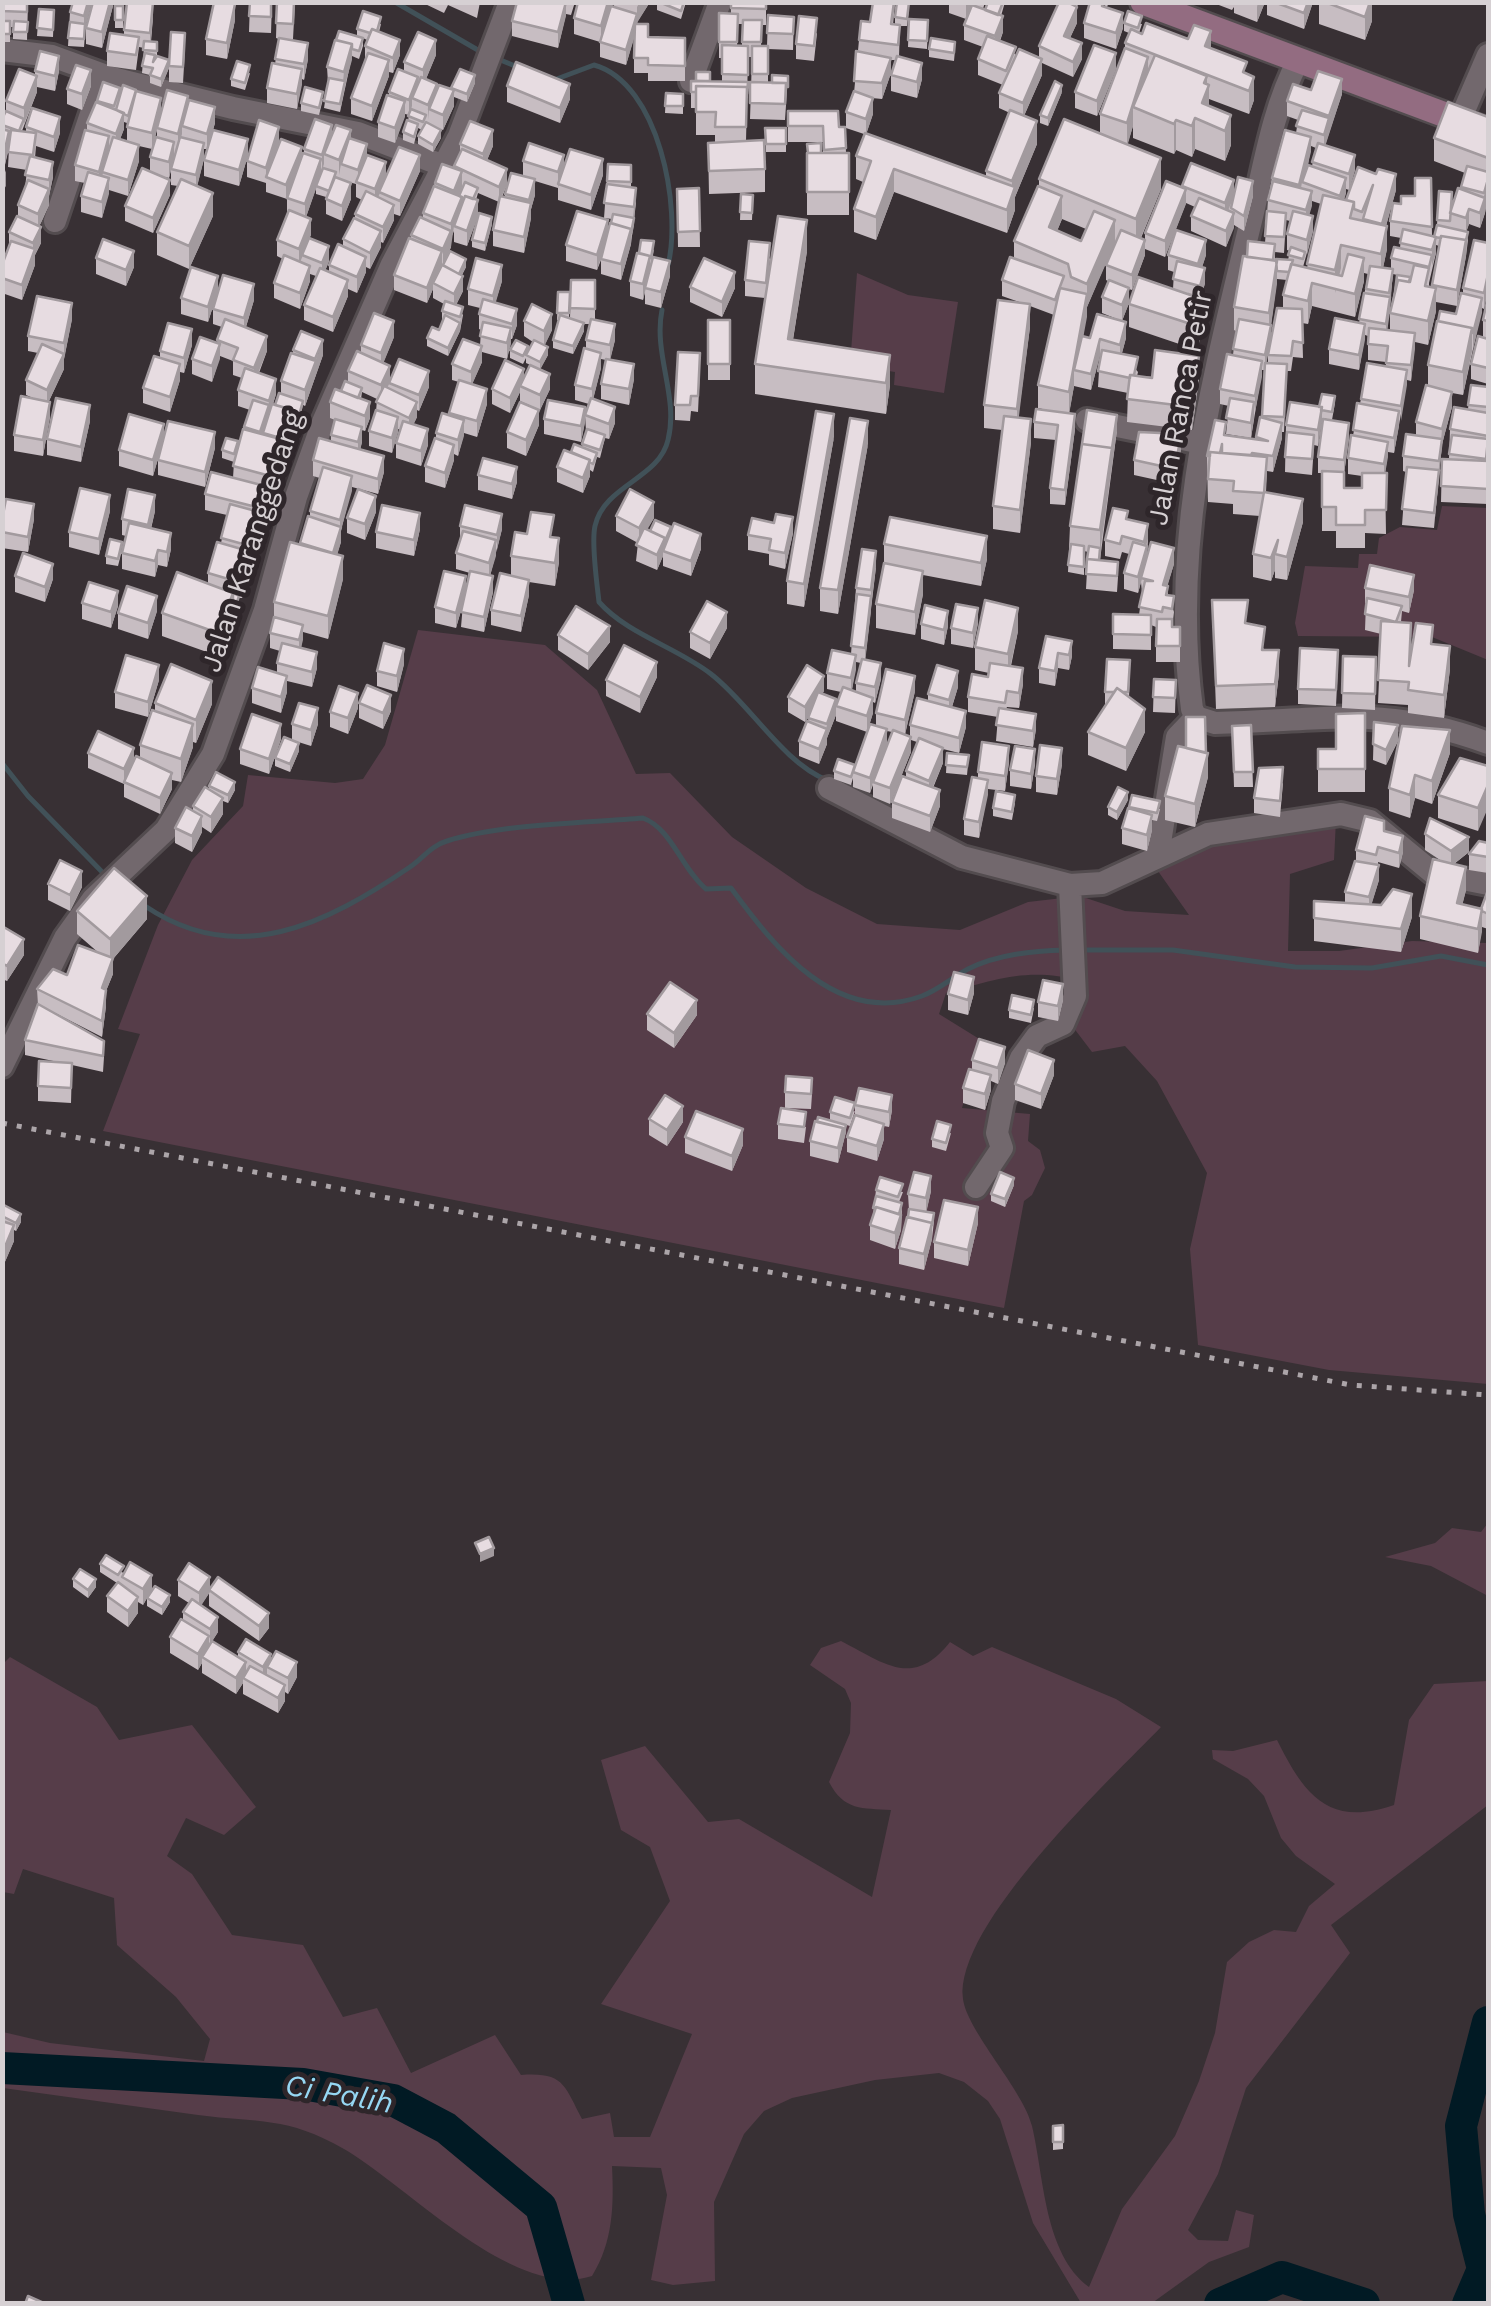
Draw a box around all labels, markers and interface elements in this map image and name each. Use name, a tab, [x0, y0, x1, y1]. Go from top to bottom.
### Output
street label: Jalan Ranca Petir	[1142, 288, 1220, 528]
street label: Jalan Karanggedang	[195, 407, 311, 677]
water label: Ci Palih	[282, 2068, 396, 2122]

